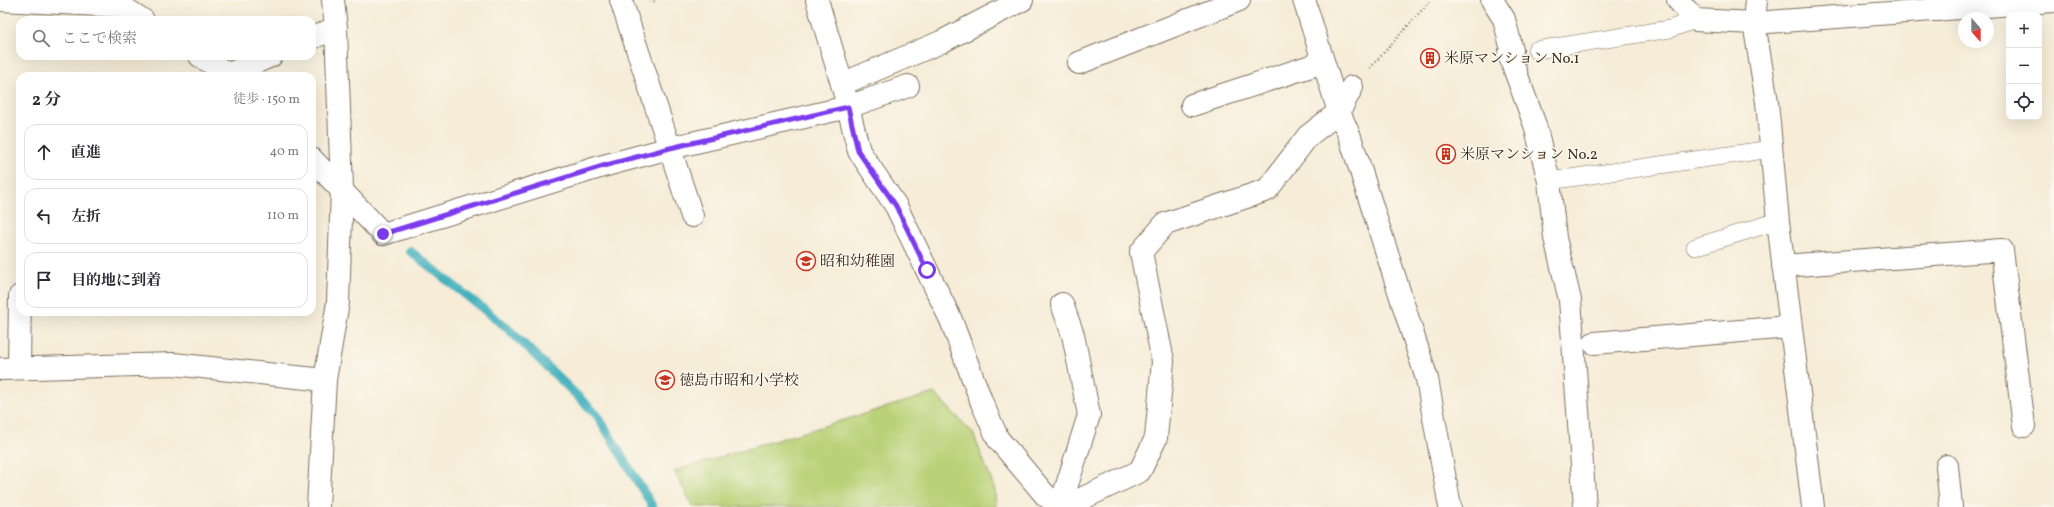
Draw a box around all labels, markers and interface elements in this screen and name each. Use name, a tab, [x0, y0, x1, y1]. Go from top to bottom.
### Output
north arrow	[1958, 12, 1994, 48]
map controls	[2006, 12, 2042, 120]
button: +	[2006, 12, 2042, 48]
search box	[16, 16, 316, 60]
icon: search	[30, 27, 52, 49]
text: ここで検索	[62, 29, 137, 50]
building icon: 米原マンション No.1	[1419, 47, 1441, 69]
button: −	[2006, 48, 2042, 84]
place label: 米原マンション No.1	[1444, 49, 1580, 70]
button: locate	[2006, 84, 2042, 120]
text: 2 分	[32, 89, 61, 112]
text: 徒歩 · 150 m	[233, 91, 300, 109]
icon: ahead	[33, 141, 55, 163]
text: 直進	[71, 143, 101, 164]
text: 40 m	[270, 143, 299, 161]
building icon: 米原マンション No.2	[1435, 143, 1457, 165]
place label: 米原マンション No.2	[1460, 145, 1598, 166]
icon: left	[33, 205, 55, 227]
text: 左折	[71, 207, 101, 228]
text: 110 m	[267, 207, 299, 225]
route end	[374, 225, 392, 243]
school or university icon: 昭和幼稚園	[795, 250, 817, 272]
place label: 昭和幼稚園	[820, 252, 895, 273]
route start	[918, 261, 936, 279]
icon: arrive	[33, 269, 55, 291]
text: 目的地に到着	[71, 271, 161, 292]
school or university icon: 徳島市昭和小学校	[654, 369, 676, 391]
place label: 徳島市昭和小学校	[679, 371, 799, 392]

